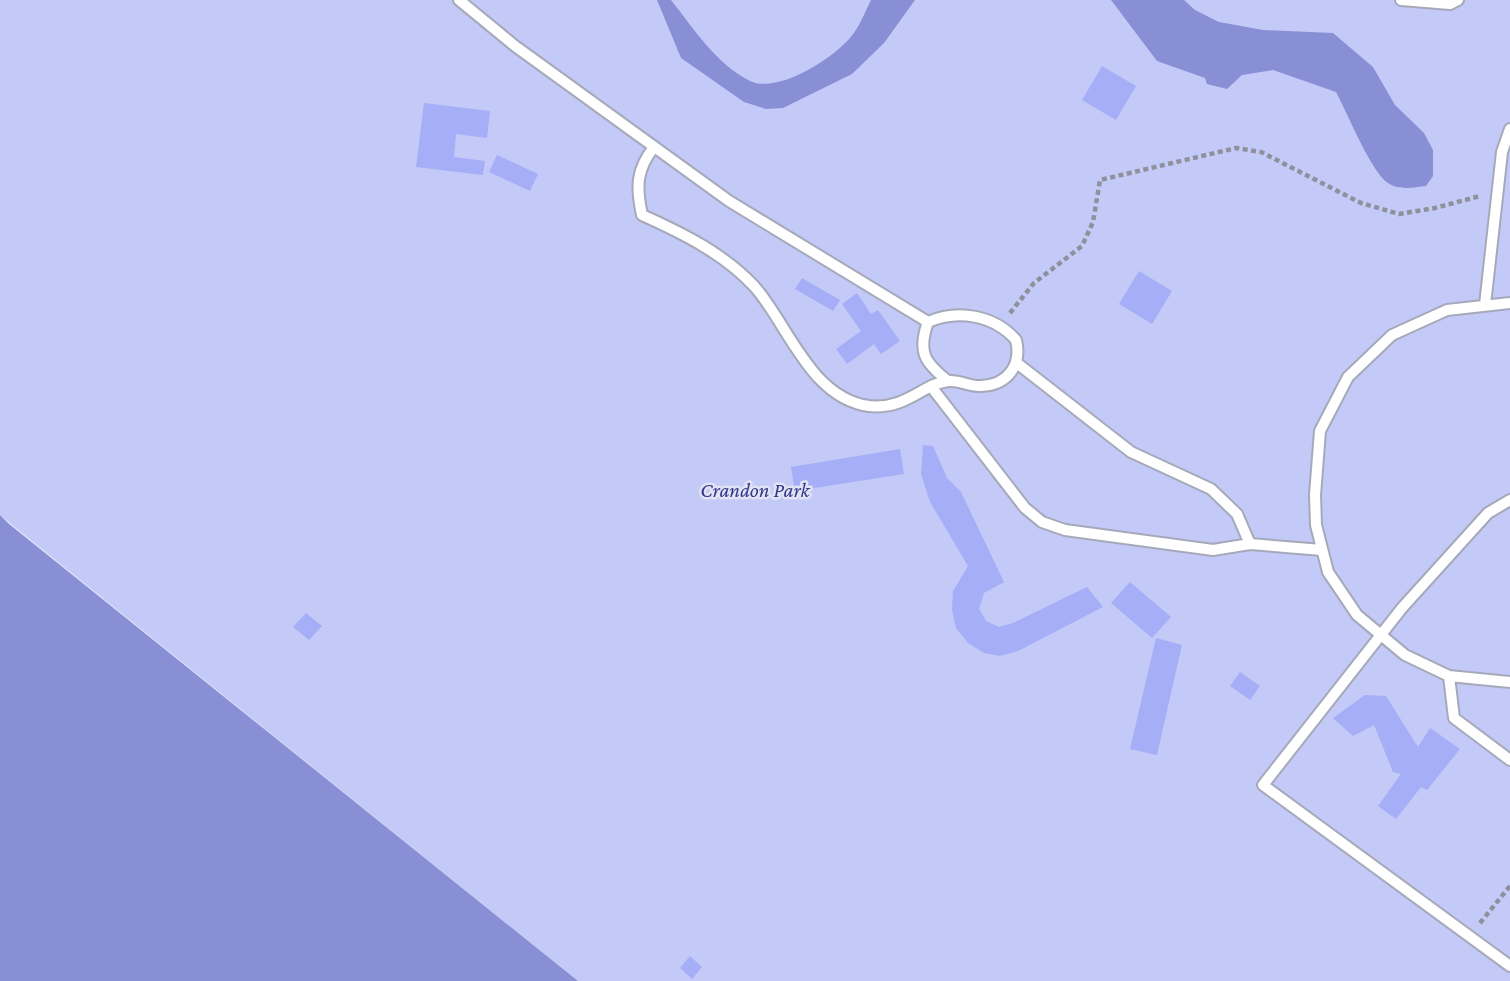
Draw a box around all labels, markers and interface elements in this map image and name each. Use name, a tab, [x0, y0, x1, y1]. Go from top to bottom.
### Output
park label: Crandon Park	[700, 478, 811, 502]

